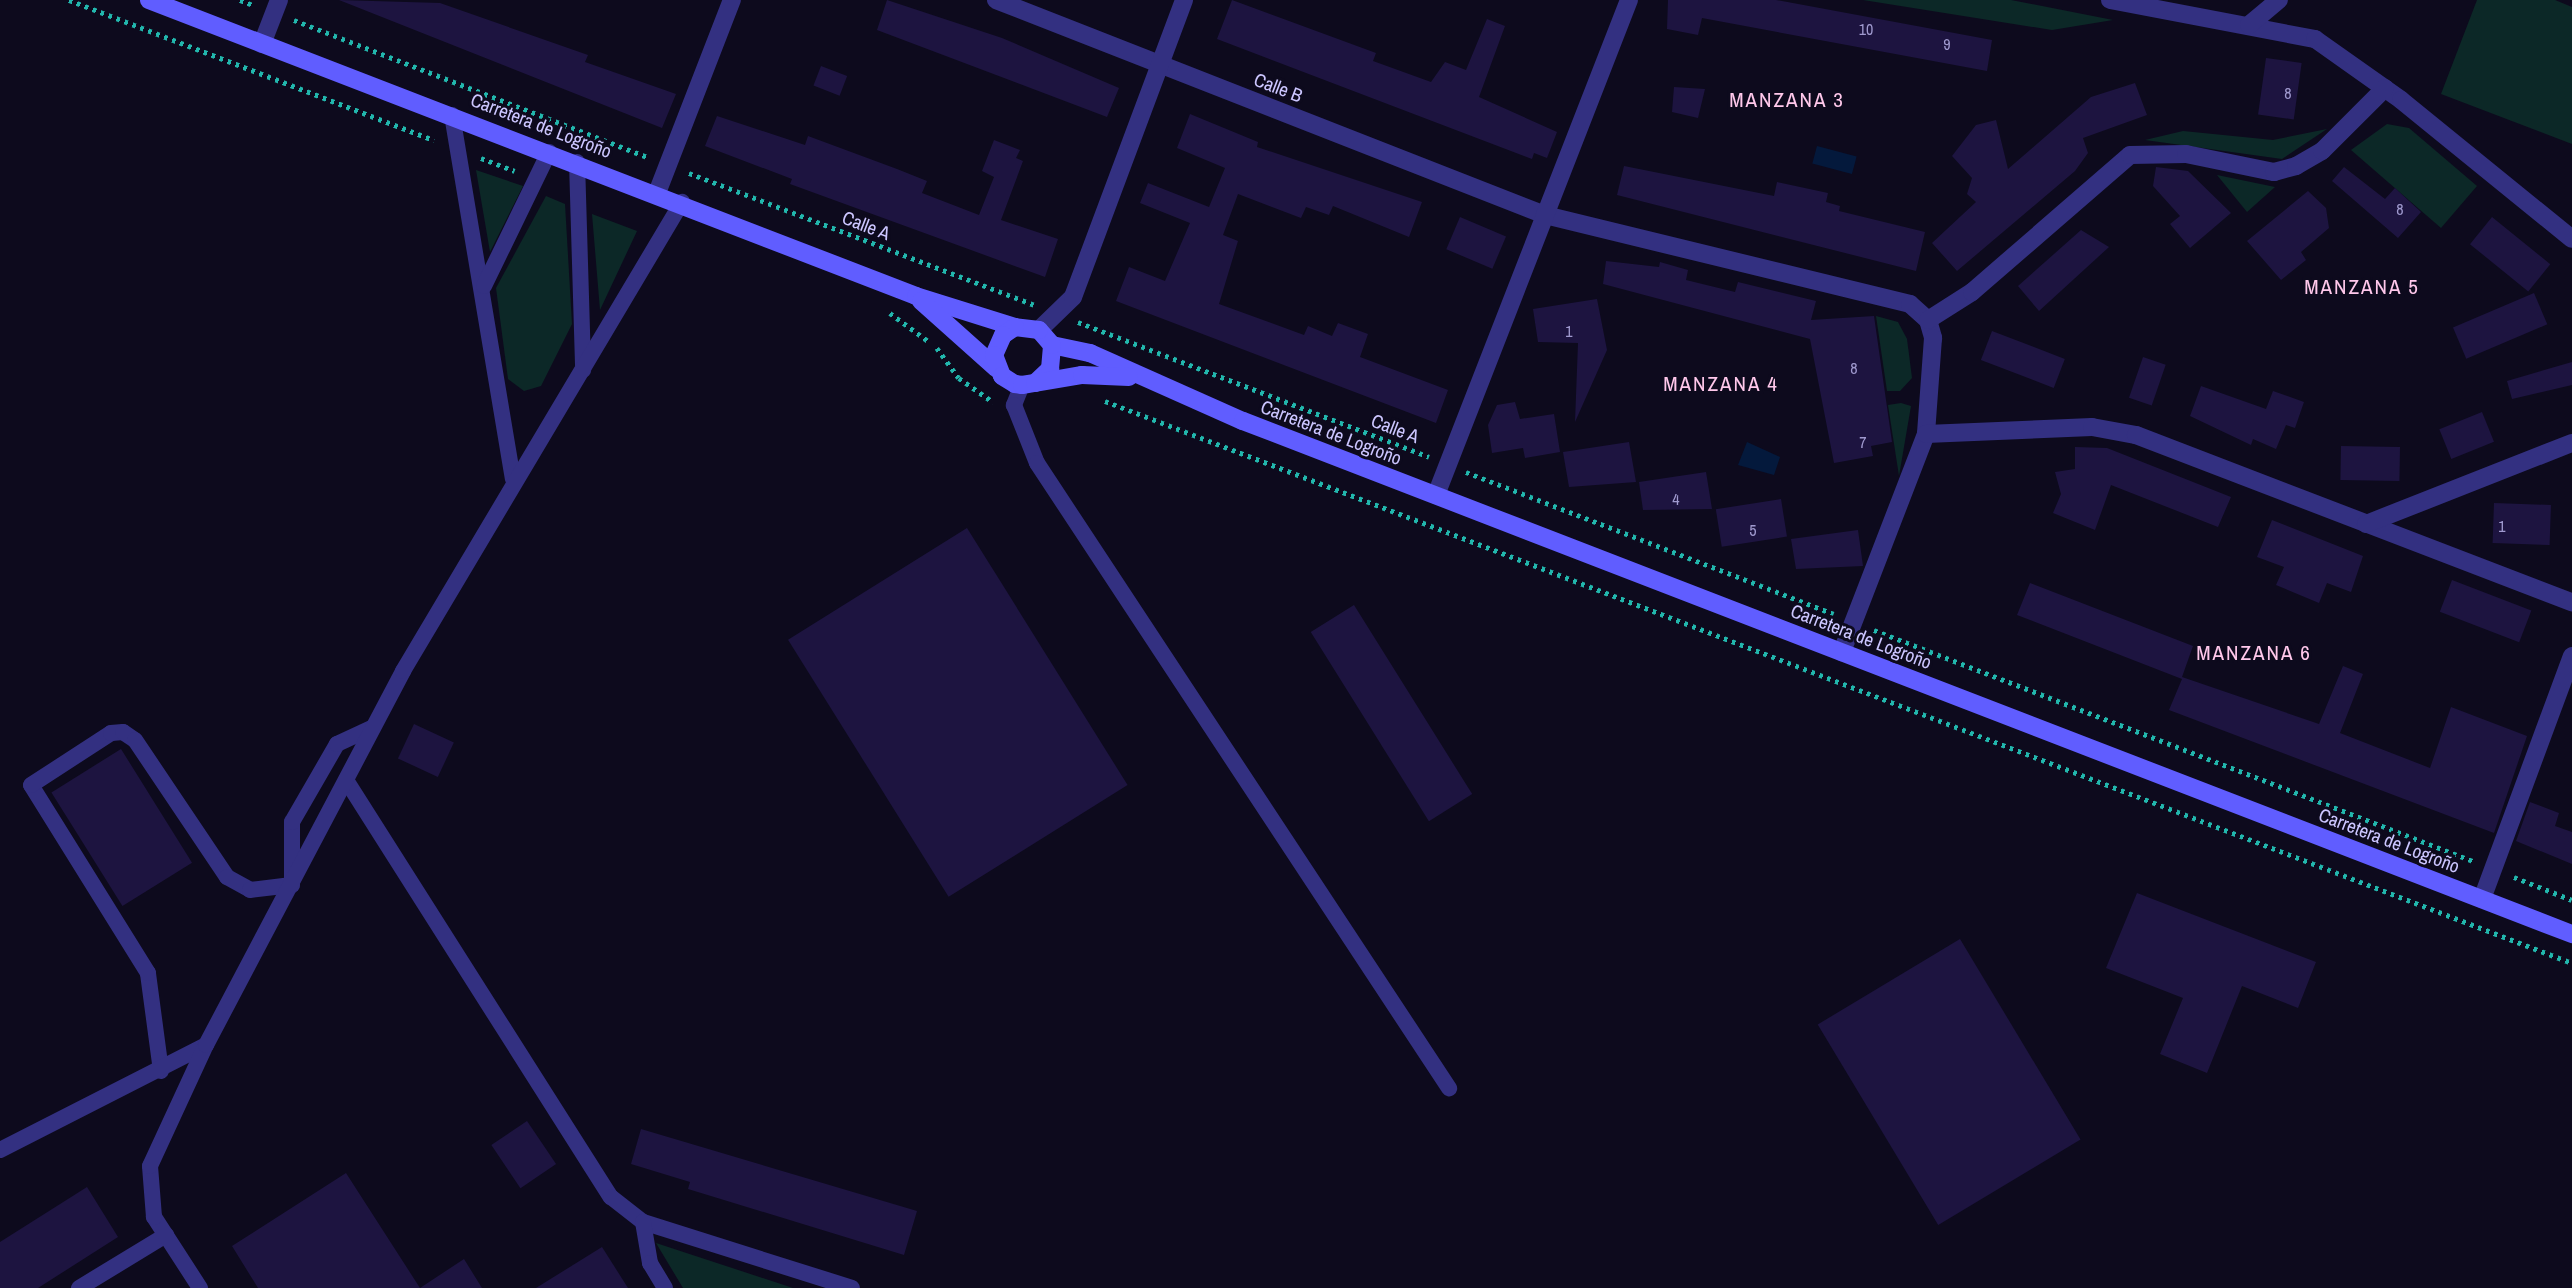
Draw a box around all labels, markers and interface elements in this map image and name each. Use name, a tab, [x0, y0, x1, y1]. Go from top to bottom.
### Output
house number: 10	[1859, 19, 1873, 39]
house number: 9	[1943, 34, 1951, 54]
street label: Calle B	[1250, 68, 1306, 108]
house number: 8	[2284, 83, 2292, 103]
district label: MANZANA 3	[1730, 87, 1844, 113]
street label: Carretera de Logroño	[467, 89, 615, 163]
house number: 8	[2396, 199, 2404, 219]
street label: Calle A	[838, 206, 894, 246]
district label: MANZANA 5	[2305, 274, 2419, 300]
house number: 1	[1565, 321, 1573, 341]
house number: 8	[1850, 358, 1858, 378]
district label: MANZANA 4	[1664, 371, 1778, 397]
street label: Carretera de Logroño	[1257, 396, 1405, 470]
street label: Calle A	[1367, 409, 1423, 449]
house number: 7	[1859, 432, 1867, 452]
house number: 4	[1672, 489, 1680, 509]
house number: 1	[2498, 516, 2506, 536]
house number: 5	[1749, 520, 1757, 540]
street label: Carretera de Logroño	[1787, 600, 1935, 674]
district label: MANZANA 6	[2197, 640, 2311, 666]
street label: Carretera de Logroño	[2315, 804, 2463, 878]

